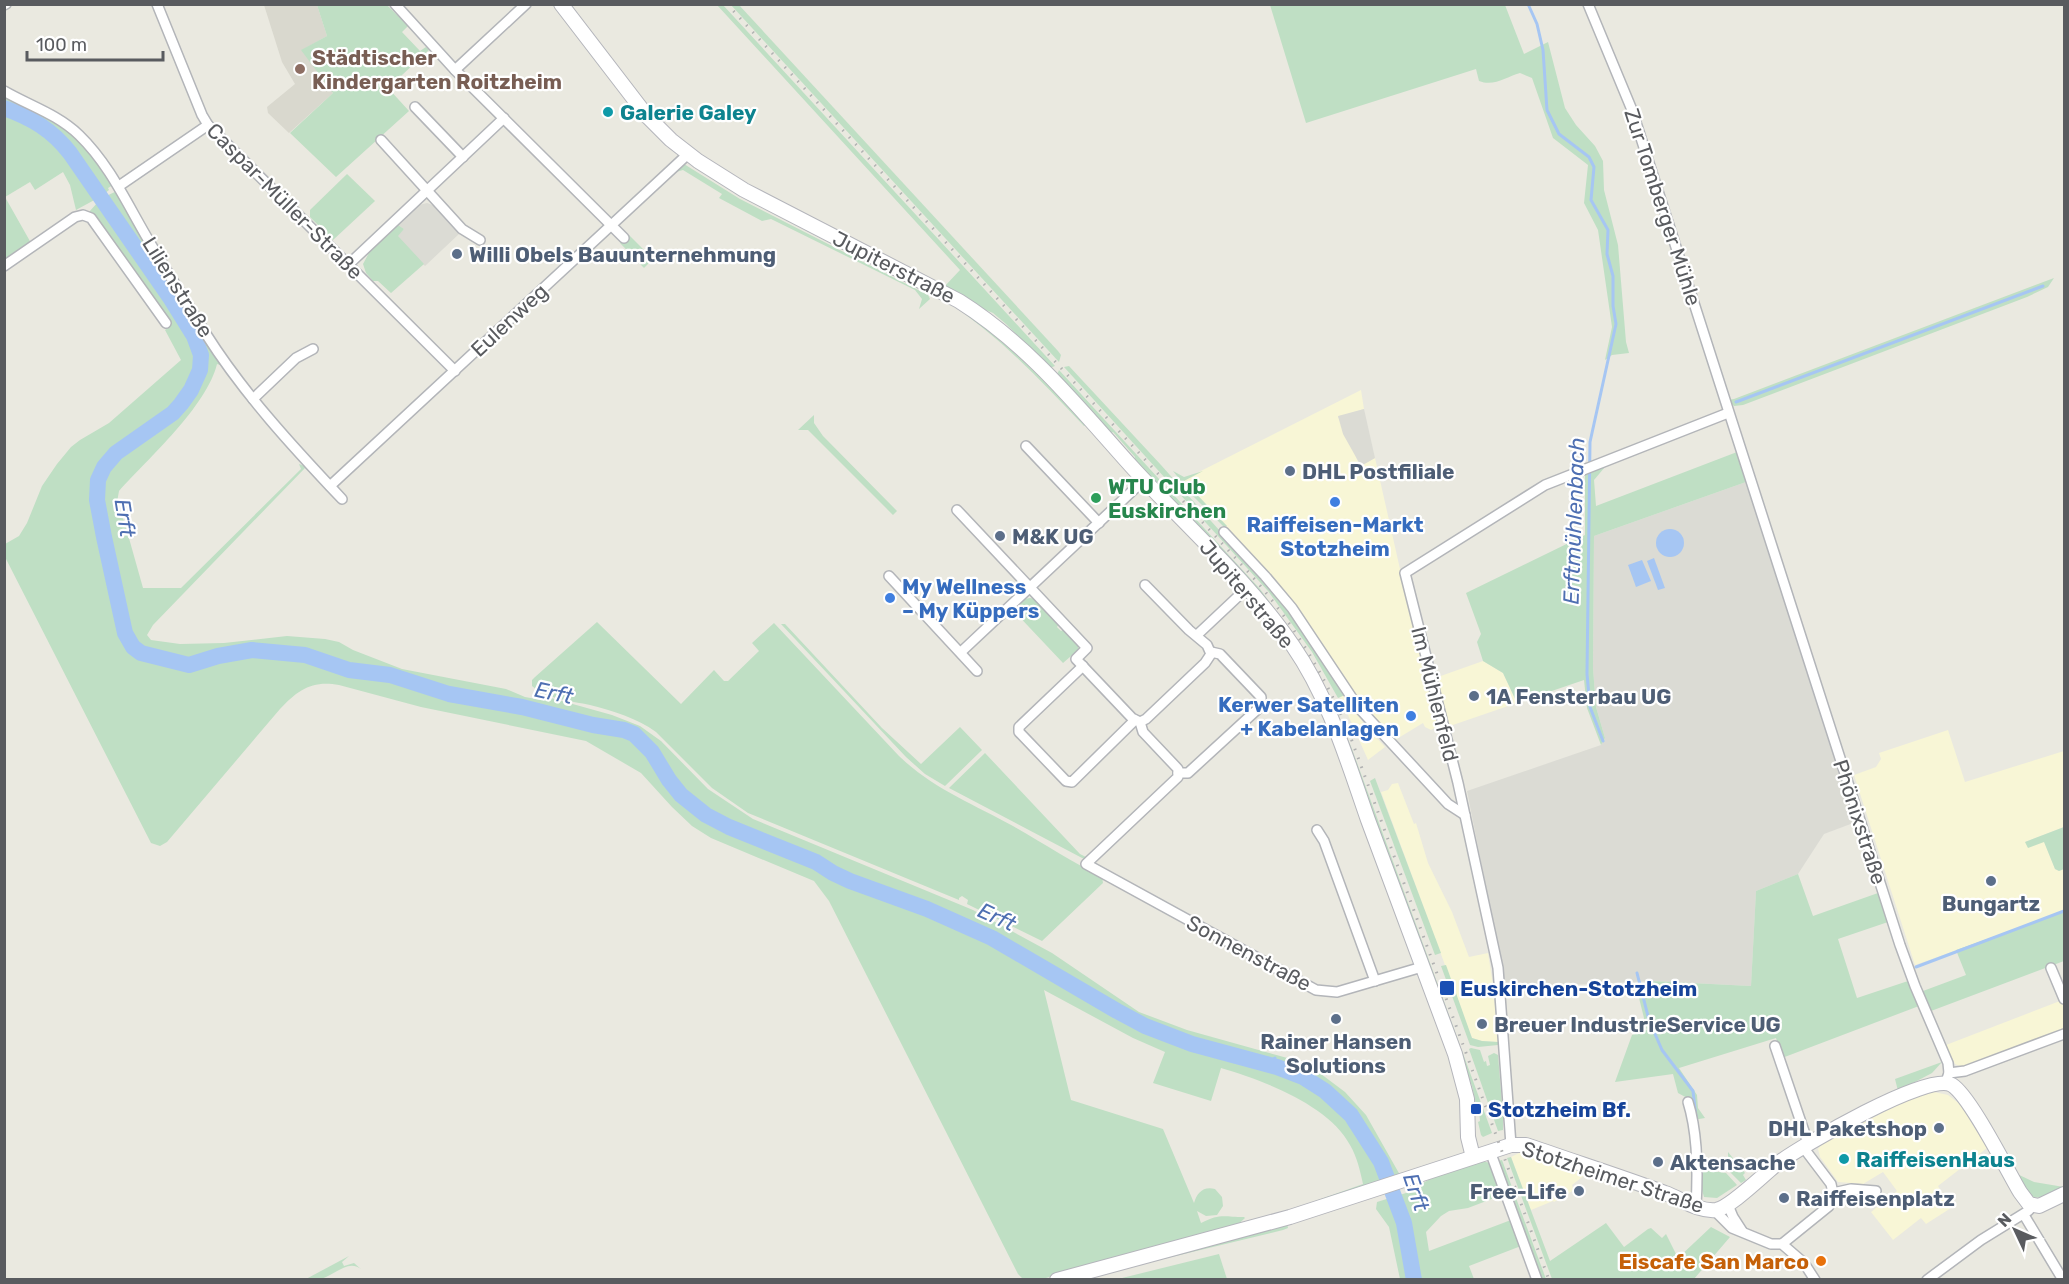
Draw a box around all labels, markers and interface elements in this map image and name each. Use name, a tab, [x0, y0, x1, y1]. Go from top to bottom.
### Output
scale bar	[27, 24, 164, 62]
text: 100 m	[36, 34, 87, 56]
place label: Städtischer Kindergarten Roitzheim	[312, 45, 562, 94]
marker: Städtischer Kindergarten Roitzheim	[293, 62, 307, 76]
place label: Galerie Galey	[620, 100, 757, 125]
marker: Galerie Galey	[601, 105, 615, 119]
street label: Zur Tomberger Mühle	[1619, 105, 1707, 309]
street label: Caspar-Müller-Straße	[202, 118, 368, 284]
street label: Jupiterstraße	[829, 225, 959, 309]
street label: Lilienstraße	[137, 232, 219, 342]
place label: Willi Obels Bauunternehmung	[469, 242, 776, 267]
marker: Willi Obels Bauunternehmung	[450, 247, 464, 261]
street label: Eulenweg	[466, 278, 552, 362]
water label: Erftmühlenbach	[1558, 437, 1590, 605]
place label: DHL Postfiliale	[1302, 459, 1455, 484]
marker: DHL Postfiliale	[1283, 464, 1297, 478]
place label: WTU Club Euskirchen	[1108, 474, 1226, 523]
marker: WTU Club Euskirchen	[1089, 491, 1103, 505]
marker: Raiffeisen-Markt Stotzheim	[1328, 495, 1342, 509]
water label: Erft	[109, 497, 141, 540]
place label: Raiffeisen-Markt Stotzheim	[1246, 512, 1424, 561]
place label: M&K UG	[1012, 524, 1094, 549]
marker: M&K UG	[993, 529, 1007, 543]
street label: Jupiterstraße	[1194, 535, 1300, 653]
place label: My Wellness – My Küppers	[902, 574, 1039, 623]
marker: My Wellness – My Küppers	[883, 591, 897, 605]
street label: Im Mühlenfeld	[1406, 624, 1464, 764]
water label: Erft	[532, 676, 576, 710]
place label: 1A Fensterbau UG	[1486, 684, 1671, 709]
marker: 1A Fensterbau UG	[1467, 689, 1481, 703]
place label: Kerwer Satelliten + Kabelanlagen	[1218, 692, 1399, 741]
marker: Kerwer Satelliten + Kabelanlagen	[1404, 709, 1418, 723]
street label: Phönixstraße	[1828, 756, 1892, 888]
marker: Bungartz	[1984, 874, 1998, 888]
place label: Bungartz	[1942, 891, 2040, 916]
water label: Erft	[974, 897, 1021, 938]
street label: Sonnenstraße	[1182, 910, 1316, 996]
place label: Euskirchen-Stotzheim	[1460, 976, 1697, 1001]
marker: Euskirchen-Stotzheim	[1438, 979, 1456, 997]
marker: Rainer Hansen Solutions	[1329, 1012, 1343, 1026]
place label: Breuer IndustrieService UG	[1494, 1012, 1781, 1037]
marker: Breuer IndustrieService UG	[1475, 1017, 1489, 1031]
place label: Rainer Hansen Solutions	[1260, 1029, 1412, 1078]
place label: Stotzheim Bf.	[1488, 1097, 1631, 1122]
marker: Stotzheim Bf.	[1469, 1102, 1483, 1116]
place label: DHL Paketshop	[1768, 1116, 1927, 1141]
marker: DHL Paketshop	[1932, 1121, 1946, 1135]
street label: Stotzheimer Straße	[1519, 1136, 1707, 1218]
place label: RaiffeisenHaus	[1856, 1147, 2015, 1172]
place label: Aktensache	[1670, 1150, 1796, 1175]
marker: RaiffeisenHaus	[1837, 1152, 1851, 1166]
marker: Aktensache	[1651, 1155, 1665, 1169]
water label: Erft	[1397, 1169, 1435, 1215]
place label: Free-Life	[1470, 1179, 1567, 1204]
marker: Free-Life	[1572, 1184, 1586, 1198]
place label: Raiffeisenplatz	[1796, 1186, 1955, 1211]
marker: Raiffeisenplatz	[1777, 1191, 1791, 1205]
north arrow	[1985, 1200, 2045, 1260]
text: N	[1994, 1209, 2015, 1231]
place label: Eiscafe San Marco	[1618, 1249, 1809, 1274]
marker: Eiscafe San Marco	[1814, 1254, 1828, 1268]

